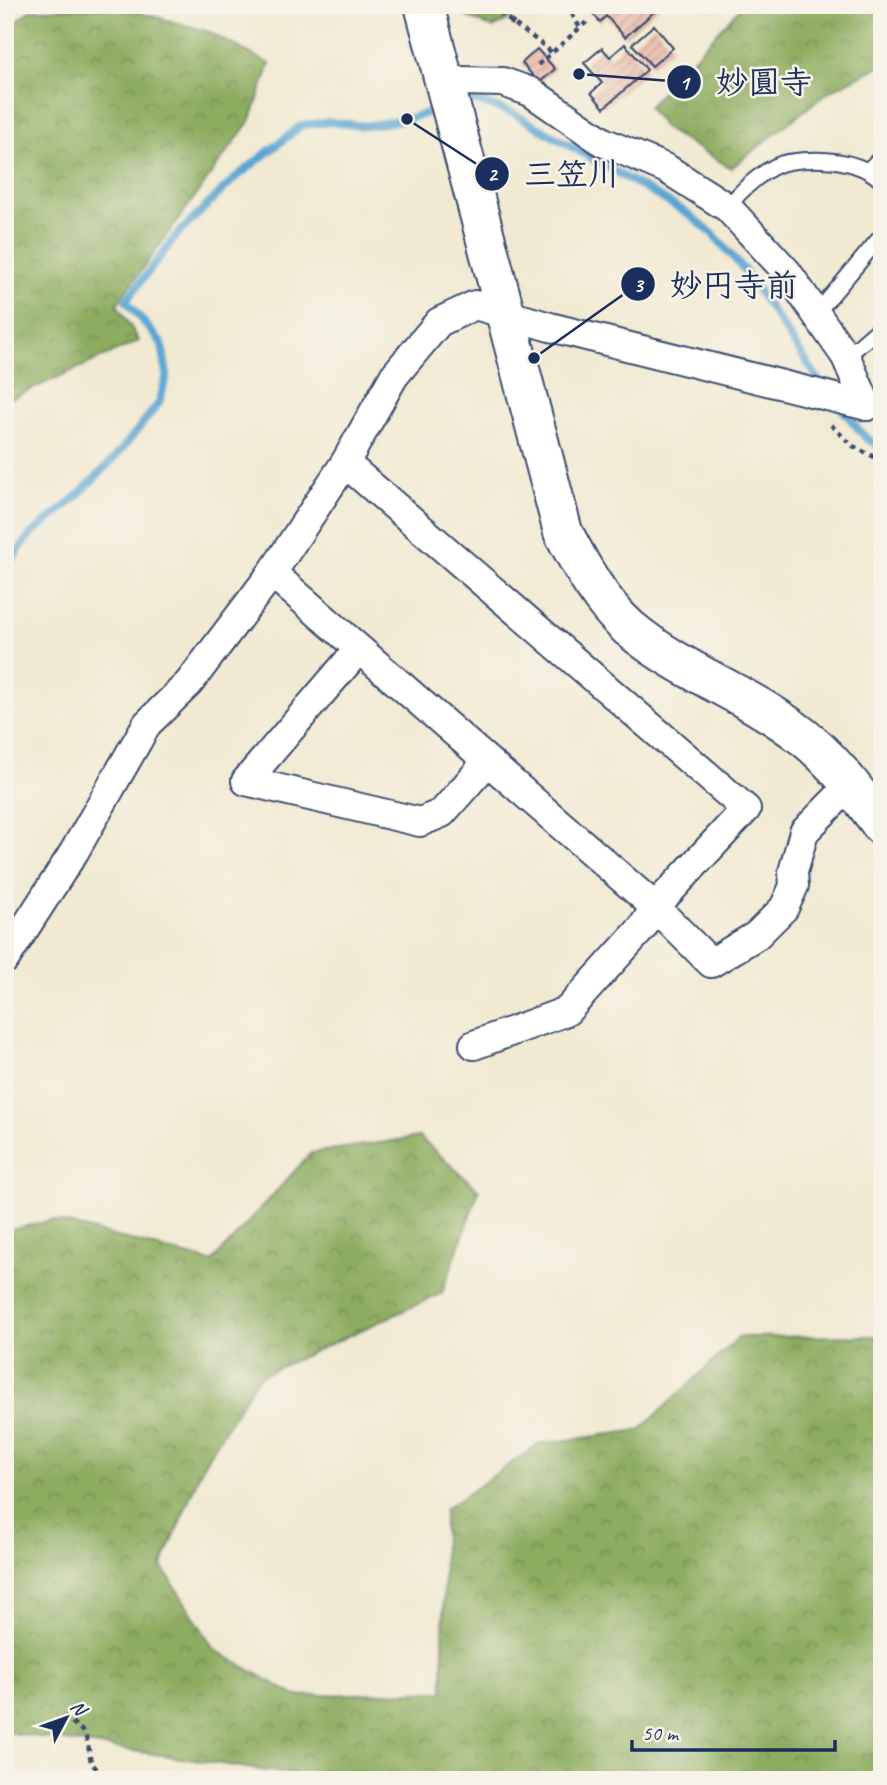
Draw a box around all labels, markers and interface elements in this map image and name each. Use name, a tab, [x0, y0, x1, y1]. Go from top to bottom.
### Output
callout: 妙圓寺	[667, 56, 826, 109]
text: 妙圓寺	[716, 62, 812, 103]
text: 1	[679, 70, 691, 96]
callout: 三笠川	[475, 147, 634, 200]
text: 三笠川	[524, 154, 620, 195]
text: 2	[487, 161, 499, 187]
callout: 妙円寺前	[621, 258, 812, 311]
text: 妙円寺前	[670, 265, 798, 306]
text: 3	[633, 272, 645, 298]
north arrow	[32, 1684, 102, 1754]
text: N	[65, 1695, 93, 1722]
scale bar	[632, 1708, 834, 1752]
text: 50 m	[642, 1720, 680, 1746]

